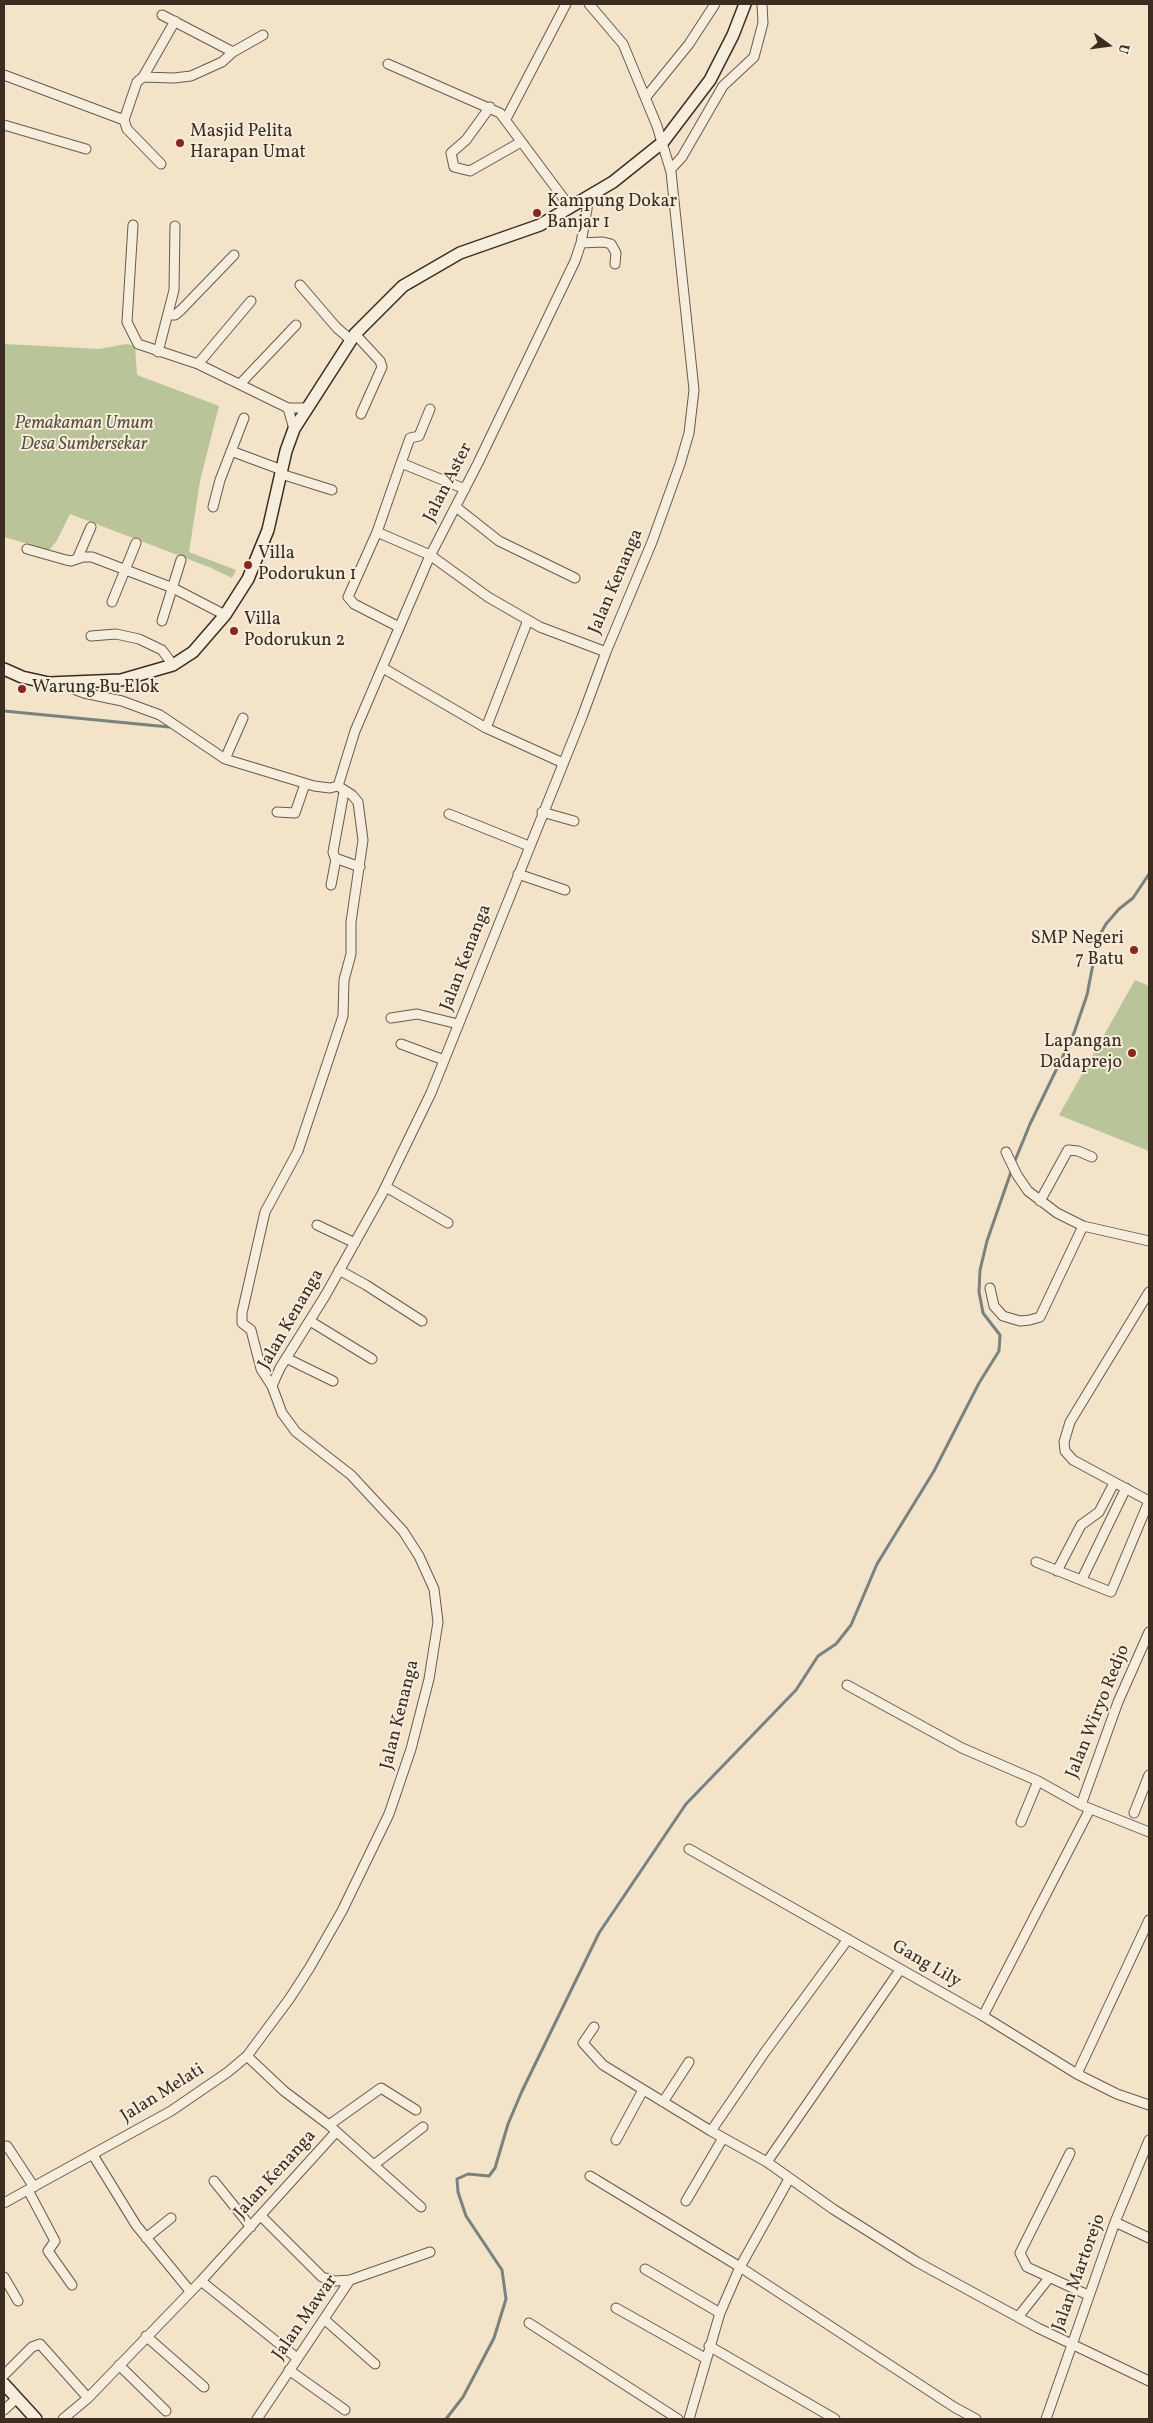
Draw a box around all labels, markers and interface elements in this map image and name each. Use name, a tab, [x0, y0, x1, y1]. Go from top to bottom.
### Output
north arrow	[1083, 20, 1133, 70]
text: U	[1113, 42, 1133, 56]
place label: Masjid Pelita Harapan Umat	[190, 122, 306, 164]
marker: Masjid Pelita Harapan Umat	[174, 137, 186, 149]
place label: Kampung Dokar Banjar 1	[547, 192, 677, 234]
marker: Kampung Dokar Banjar 1	[531, 207, 543, 219]
park label: Pemakaman Umum Desa Sumbersekar	[14, 414, 154, 456]
street label: Jalan Aster	[420, 440, 478, 526]
street label: Jalan Kenanga	[585, 526, 649, 638]
place label: Villa Podorukun 1	[258, 544, 356, 586]
marker: Villa Podorukun 1	[242, 559, 254, 571]
place label: Villa Podorukun 2	[244, 610, 345, 652]
marker: Villa Podorukun 2	[228, 625, 240, 637]
place label: Warung Bu Elok	[32, 678, 159, 700]
marker: Warung Bu Elok	[16, 683, 28, 695]
street label: Jalan Kenanga	[437, 902, 497, 1014]
place label: SMP Negeri 7 Batu	[1031, 929, 1124, 972]
marker: SMP Negeri 7 Batu	[1128, 944, 1140, 956]
place label: Lapangan Dadaprejo	[1040, 1032, 1122, 1074]
marker: Lapangan Dadaprejo	[1126, 1047, 1138, 1059]
street label: Jalan Kenanga	[255, 1266, 329, 1374]
street label: Jalan Wiryo Redjo	[1062, 1642, 1136, 1782]
street label: Jalan Kenanga	[377, 1658, 425, 1772]
street label: Gang Lily	[888, 1937, 964, 1993]
street label: Jalan Melati	[117, 2060, 209, 2128]
street label: Jalan Kenanga	[230, 2126, 322, 2224]
street label: Jalan Martorejo	[1049, 2211, 1111, 2335]
street label: Jalan Mawar	[269, 2271, 343, 2365]

